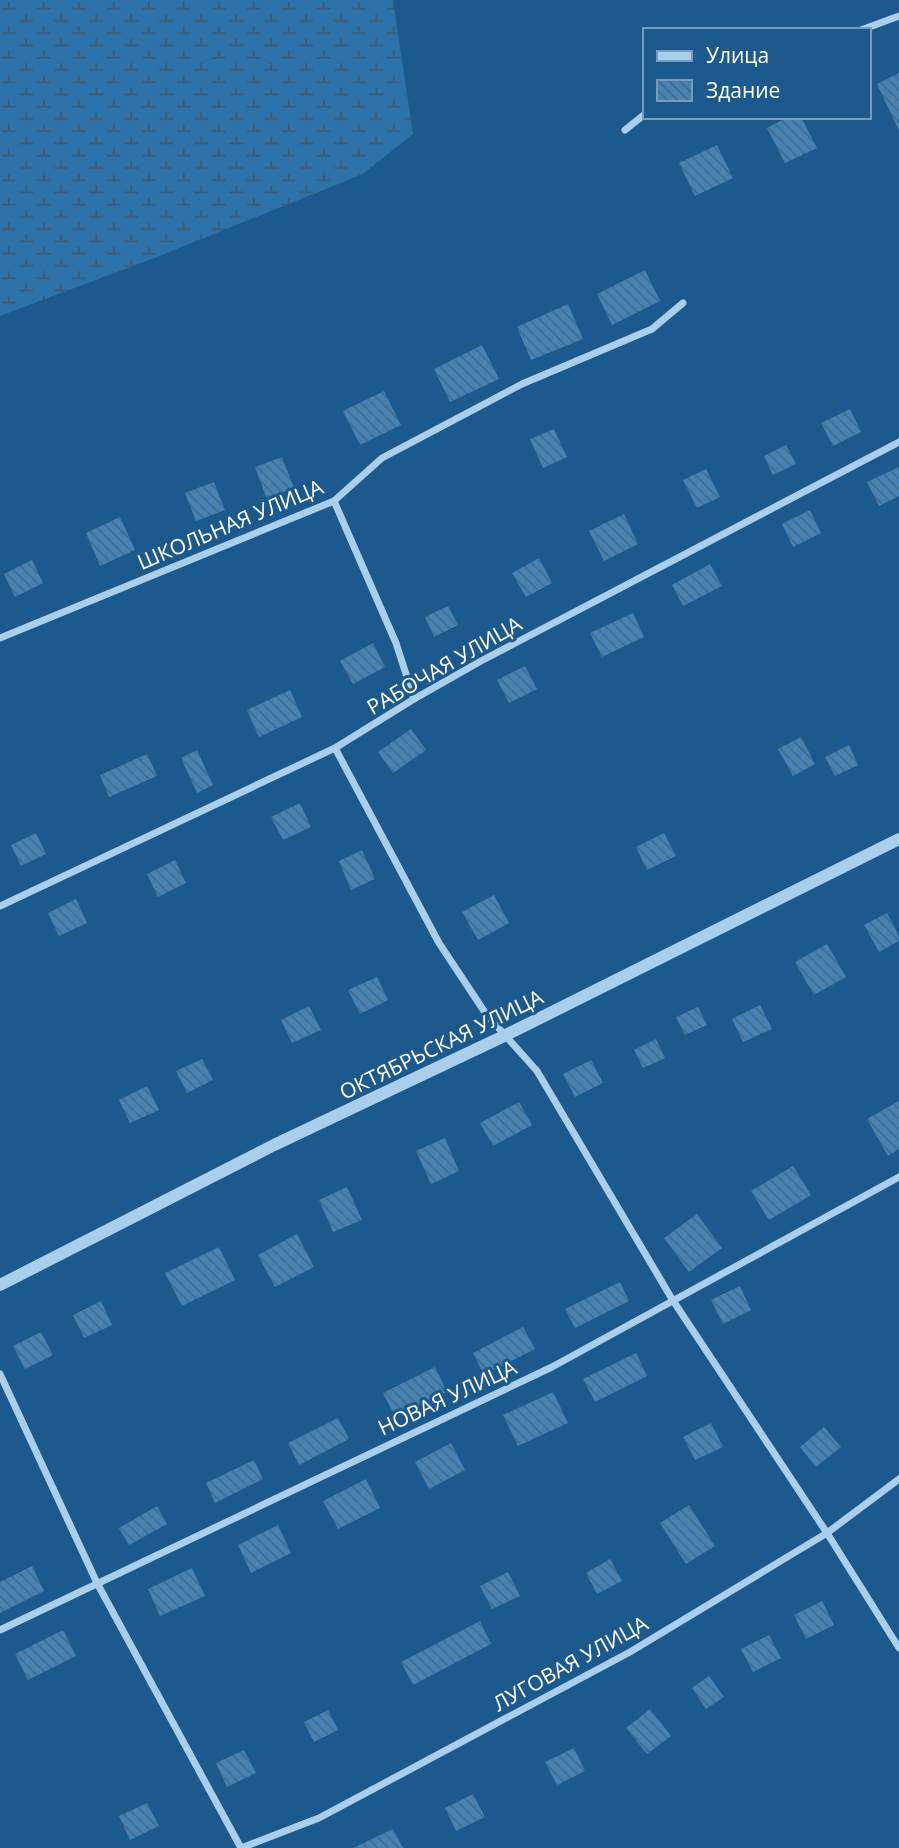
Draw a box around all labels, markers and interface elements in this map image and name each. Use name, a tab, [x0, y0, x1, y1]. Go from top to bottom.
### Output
legend	[643, 28, 871, 119]
text: Улица	[706, 41, 769, 69]
text: Здание	[706, 76, 780, 104]
street label: ШКОЛЬНАЯ УЛИЦА	[133, 472, 328, 576]
street label: РАБОЧАЯ УЛИЦА	[362, 609, 527, 721]
street label: ОКТЯБРЬСКАЯ УЛИЦА	[335, 982, 548, 1106]
street label: НОВАЯ УЛИЦА	[373, 1352, 521, 1441]
street label: ЛУГОВАЯ УЛИЦА	[488, 1608, 653, 1717]

